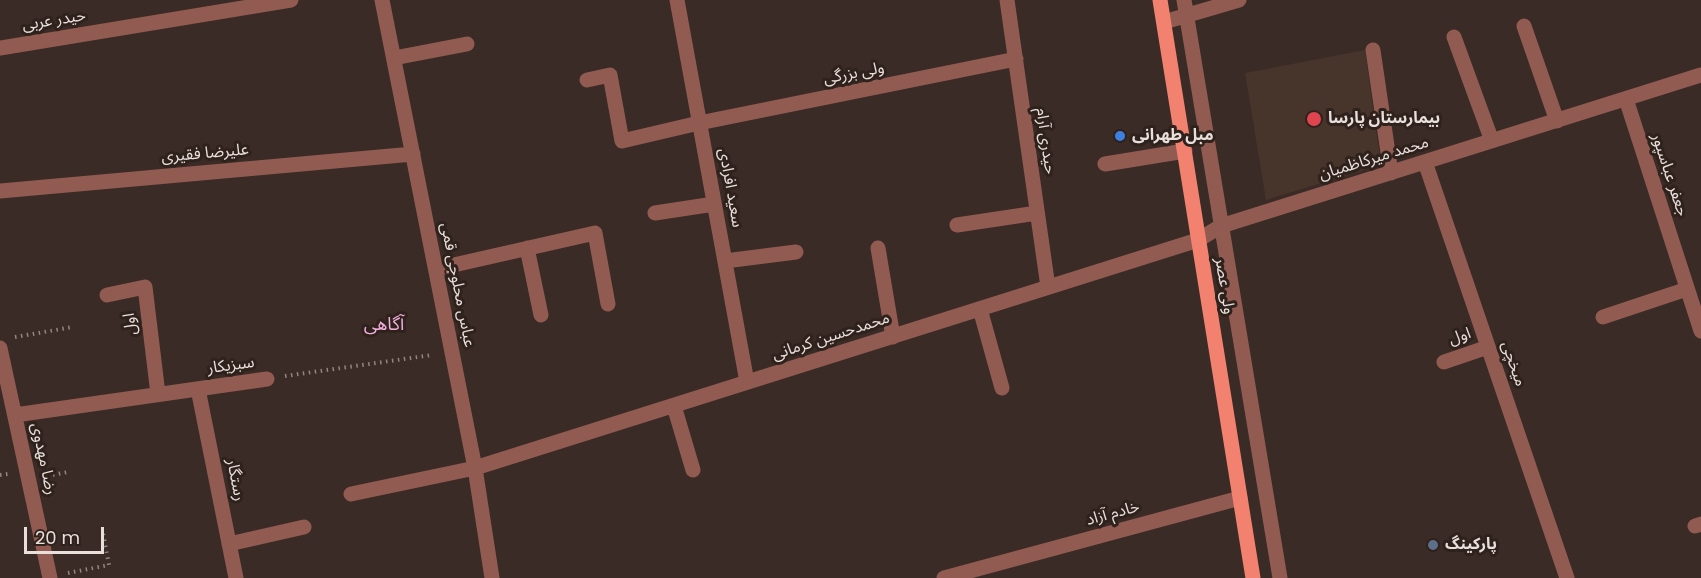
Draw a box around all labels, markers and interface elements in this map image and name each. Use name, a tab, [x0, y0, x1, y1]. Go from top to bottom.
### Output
street label: حیدر عربی	[21, 7, 87, 35]
street label: ولی بزرگی	[822, 59, 886, 89]
street label: حیدری آرام	[1031, 106, 1059, 176]
place label: بیمارستان پارسا	[1328, 109, 1440, 129]
marker: بیمارستان پارسا	[1305, 110, 1323, 128]
place label: مبل طهرانی	[1132, 126, 1213, 146]
marker: مبل طهرانی	[1113, 129, 1127, 143]
street label: جعفر عباسپور	[1647, 131, 1691, 219]
street label: محمد میرکاظمیان	[1317, 133, 1431, 185]
street label: علیرضا فقیری	[161, 141, 249, 167]
street label: سعید افرادی	[714, 147, 746, 229]
street label: عباس محلوجی قمی	[436, 221, 478, 349]
street label: ولی عصر	[1210, 256, 1238, 316]
street label: محمدحسین کرمانی	[770, 309, 892, 365]
street label: اول	[120, 312, 142, 336]
district label: آگاهی	[364, 314, 404, 336]
street label: اول	[1446, 324, 1474, 350]
street label: میخچی	[1496, 339, 1530, 389]
street label: سبزیکار	[206, 353, 256, 379]
street label: رضا مهدوی	[26, 421, 60, 497]
street label: رستگار	[222, 457, 248, 503]
street label: خادم آزاد	[1084, 498, 1142, 530]
scale bar	[27, 515, 106, 553]
text: 20 m	[35, 525, 80, 550]
place label: پارکینگ	[1445, 535, 1497, 555]
marker: پارکینگ	[1426, 538, 1440, 552]

